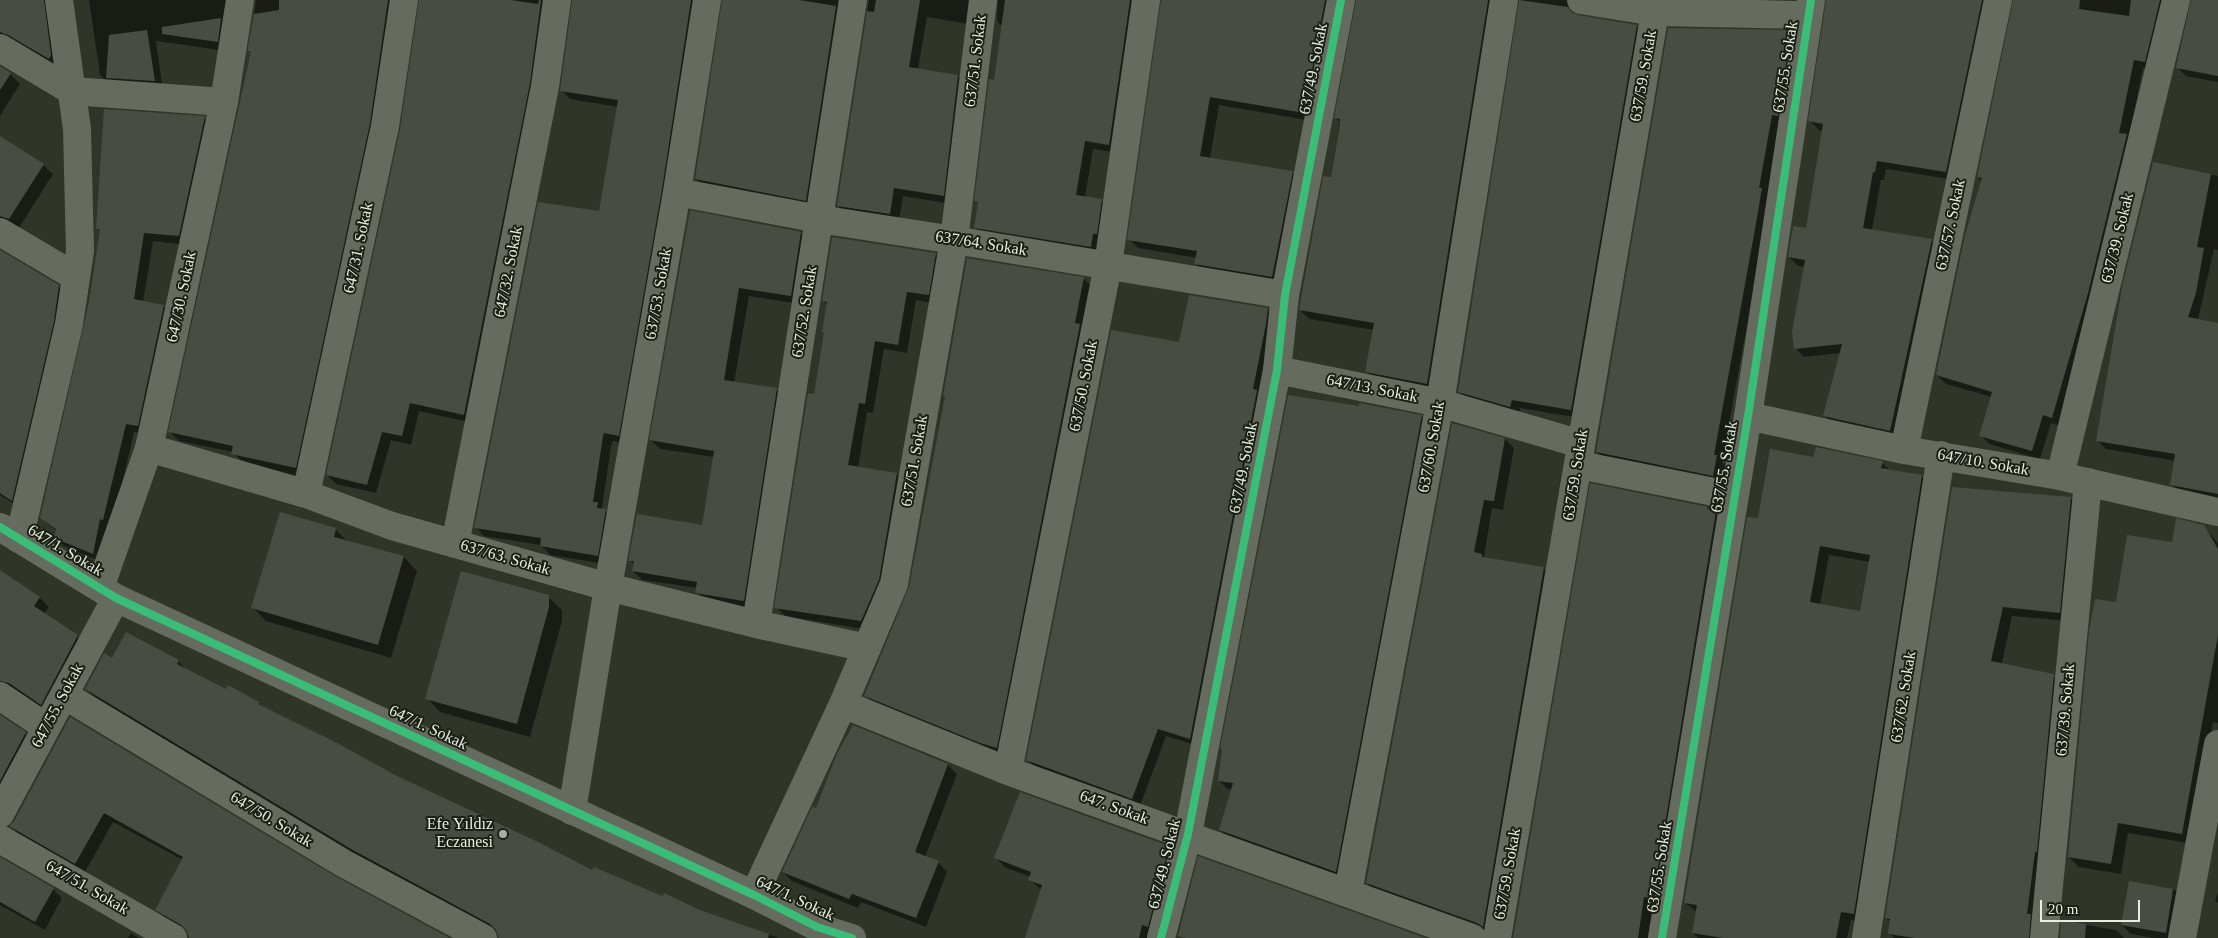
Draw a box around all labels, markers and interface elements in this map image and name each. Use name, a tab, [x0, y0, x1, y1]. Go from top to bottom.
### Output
street label: 637/51. Sokak	[961, 14, 991, 108]
street label: 637/55. Sokak	[1769, 20, 1803, 114]
street label: 637/49. Sokak	[1296, 22, 1332, 116]
street label: 637/59. Sokak	[1627, 29, 1661, 123]
street label: 637/57. Sokak	[1932, 178, 1970, 272]
street label: 637/39. Sokak	[2098, 191, 2138, 285]
street label: 647/31. Sokak	[340, 201, 378, 295]
street label: 647/32. Sokak	[491, 225, 527, 319]
street label: 637/64. Sokak	[934, 227, 1028, 261]
street label: 637/53. Sokak	[642, 247, 676, 341]
street label: 647/30. Sokak	[163, 250, 201, 344]
street label: 637/52. Sokak	[788, 265, 822, 359]
street label: 637/50. Sokak	[1066, 339, 1102, 433]
street label: 647/13. Sokak	[1325, 371, 1419, 407]
street label: 637/60. Sokak	[1415, 400, 1449, 494]
street label: 637/51. Sokak	[898, 414, 932, 508]
street label: 637/55. Sokak	[1708, 420, 1742, 514]
street label: 637/49. Sokak	[1226, 421, 1262, 515]
street label: 637/59. Sokak	[1559, 428, 1593, 522]
street label: 647/10. Sokak	[1936, 446, 2030, 480]
street label: 647/1. Sokak	[24, 521, 106, 581]
street label: 637/63. Sokak	[458, 536, 552, 580]
street label: 637/62. Sokak	[1887, 650, 1921, 744]
street label: 647/55. Sokak	[28, 661, 88, 751]
street label: 637/39. Sokak	[2052, 663, 2080, 757]
street label: 647/1. Sokak	[386, 701, 470, 755]
street label: 647. Sokak	[1077, 787, 1151, 829]
street label: 647/50. Sokak	[226, 788, 316, 852]
place label: Efe Yıldız Eczanesi	[427, 815, 493, 853]
street label: 637/49. Sokak	[1145, 817, 1185, 911]
street label: 637/55. Sokak	[1643, 820, 1677, 914]
street label: 637/59. Sokak	[1491, 827, 1525, 921]
marker: Efe Yıldız Eczanesi	[497, 828, 509, 840]
street label: 647/51. Sokak	[42, 857, 132, 919]
street label: 647/1. Sokak	[753, 872, 837, 926]
scale bar	[2043, 890, 2143, 922]
text: 20 m	[2048, 901, 2078, 917]

